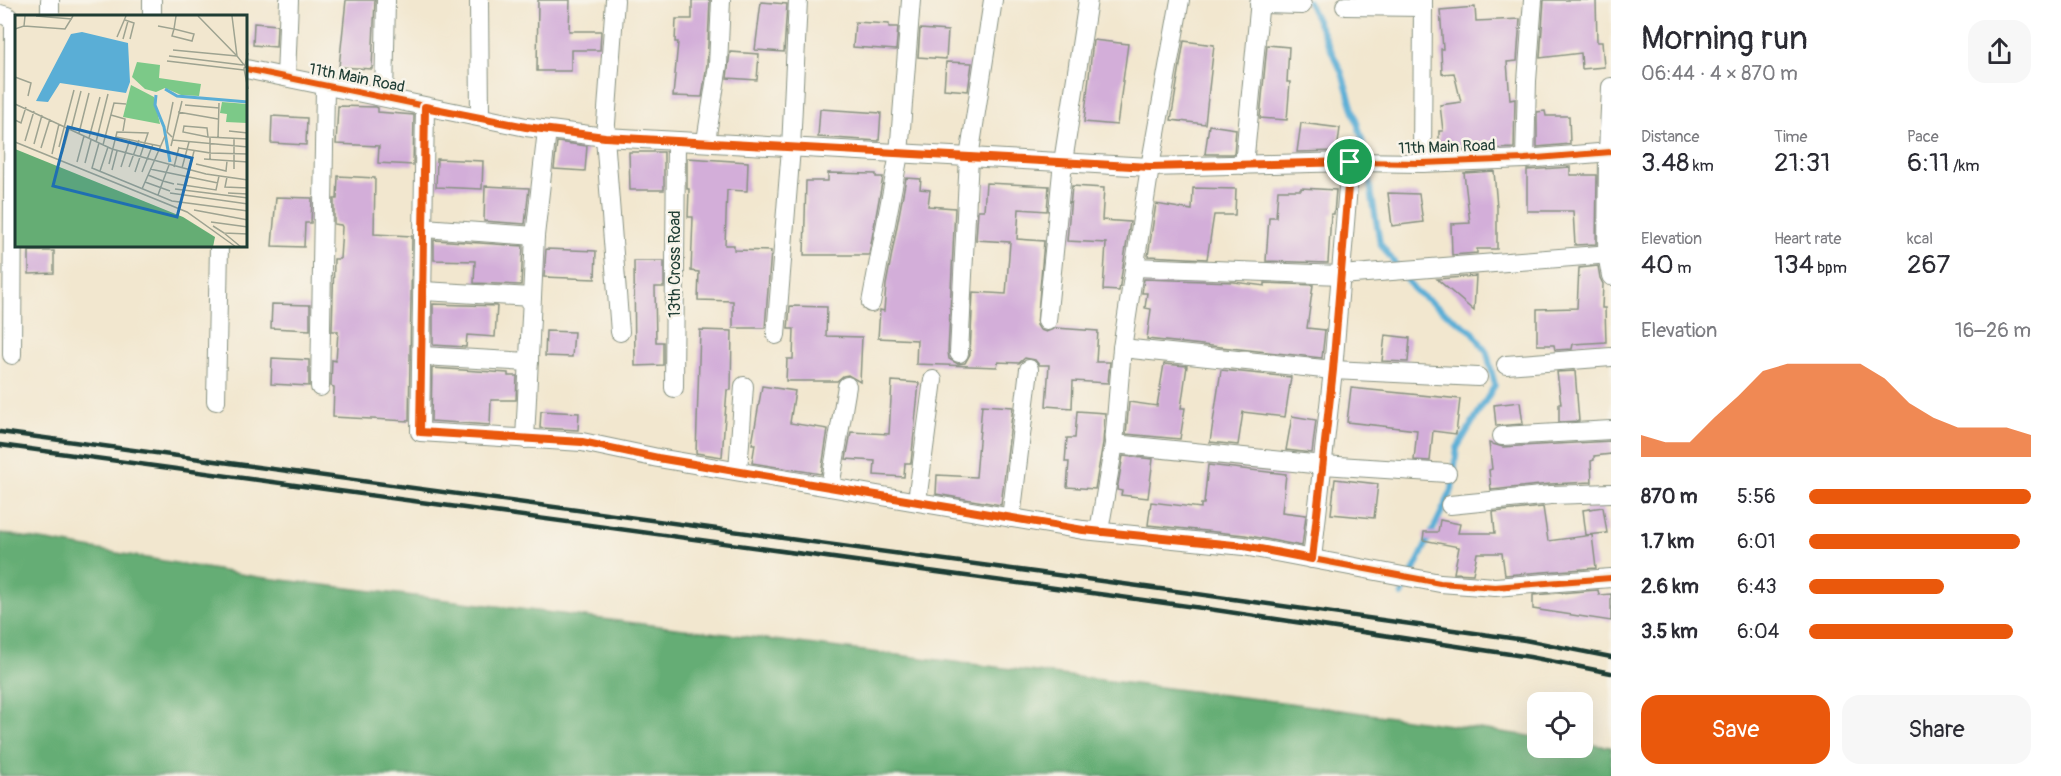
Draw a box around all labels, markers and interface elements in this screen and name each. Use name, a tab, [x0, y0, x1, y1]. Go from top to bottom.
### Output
inset map	[15, 15, 248, 248]
text: Morning run	[1641, 18, 1808, 59]
button: share	[1968, 20, 2031, 83]
street label: 11th Main Road	[307, 59, 407, 97]
text: 06:44 · 4 × 870 m	[1641, 61, 1798, 86]
text: Distance	[1641, 127, 1700, 147]
text: Time	[1774, 127, 1807, 147]
text: Pace	[1907, 127, 1939, 147]
street label: 11th Main Road	[1398, 135, 1496, 159]
pin	[1324, 136, 1375, 187]
icon: arrive	[1333, 145, 1366, 178]
text: 3.48	[1641, 147, 1689, 179]
text: 21:31	[1774, 147, 1830, 179]
text: 6:11	[1907, 147, 1949, 179]
text: km	[1689, 156, 1714, 176]
text: /km	[1949, 156, 1980, 176]
street label: 13th Cross Road	[665, 210, 685, 318]
text: Elevation	[1641, 229, 1702, 249]
text: Heart rate	[1774, 229, 1841, 249]
text: kcal	[1907, 229, 1933, 249]
text: 40	[1641, 249, 1674, 281]
text: 134	[1774, 249, 1814, 281]
text: 267	[1907, 249, 1950, 281]
text: m	[1674, 258, 1692, 278]
text: bpm	[1814, 258, 1847, 278]
text: Elevation	[1641, 318, 1717, 343]
text: 16–26 m	[1955, 318, 2031, 343]
text: 870 m	[1641, 484, 1697, 509]
text: 5:56	[1737, 484, 1776, 509]
text: 1.7 km	[1641, 529, 1694, 554]
text: 6:01	[1737, 529, 1775, 554]
text: 2.6 km	[1641, 574, 1699, 599]
text: 6:43	[1737, 574, 1777, 599]
text: 3.5 km	[1641, 619, 1698, 644]
text: 6:04	[1737, 619, 1779, 644]
map controls	[1527, 692, 1593, 758]
button: locate	[1527, 692, 1593, 758]
button: Save	[1641, 695, 1830, 764]
button: Share	[1842, 695, 2031, 764]

